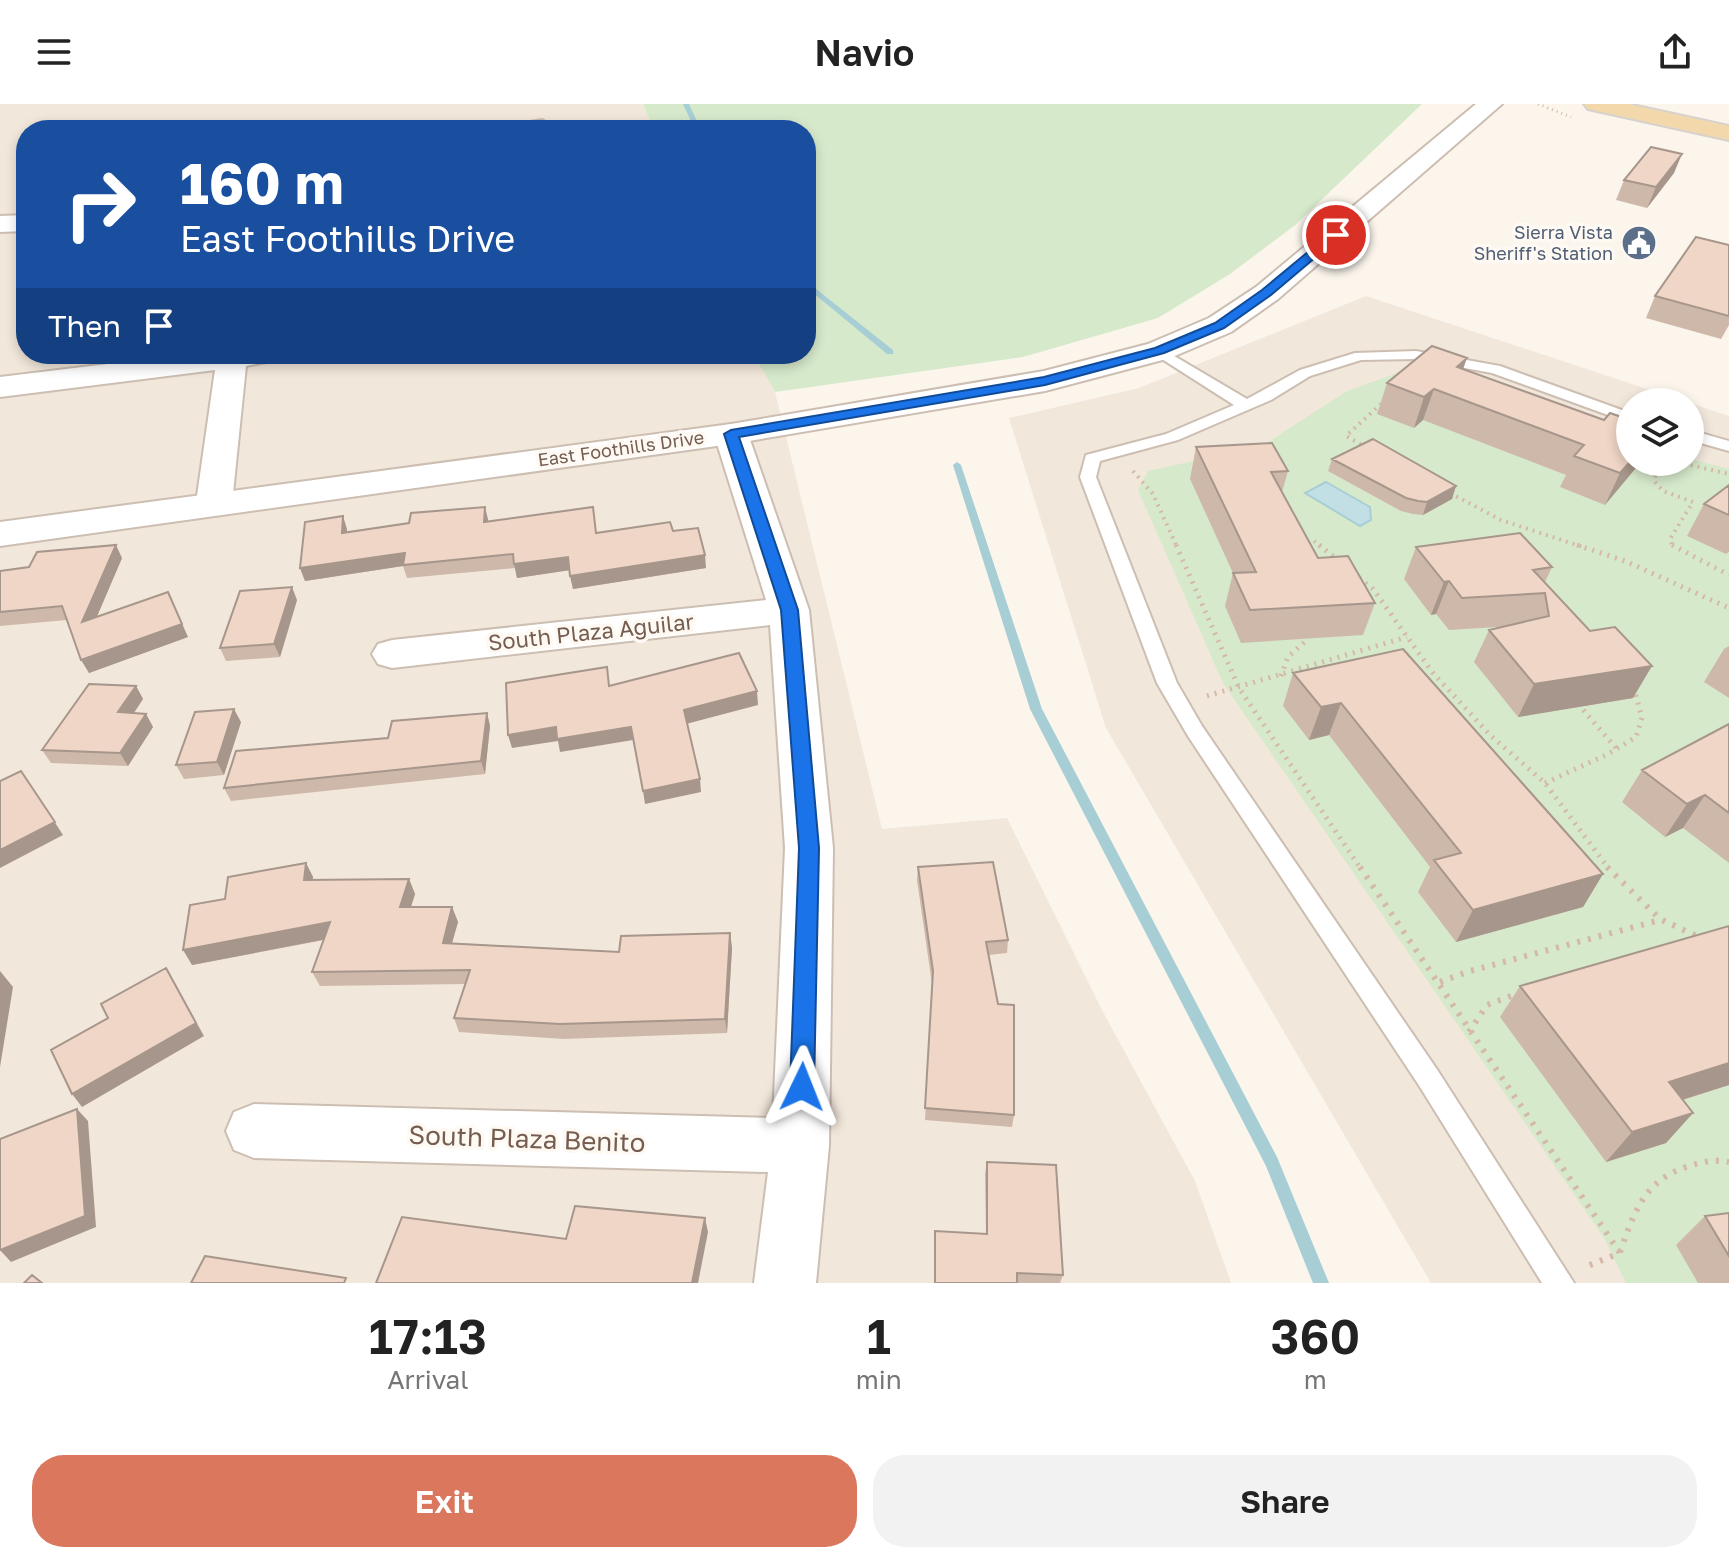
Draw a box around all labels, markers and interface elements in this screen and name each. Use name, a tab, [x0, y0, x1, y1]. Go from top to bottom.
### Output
icon: menu	[32, 30, 76, 74]
icon: share	[1653, 30, 1697, 74]
text: Navio	[815, 31, 914, 74]
text: 160 m	[180, 149, 344, 216]
icon: right	[48, 152, 152, 256]
pin	[1302, 201, 1370, 269]
icon: arrive	[1314, 213, 1358, 257]
text: East Foothills Drive	[180, 217, 515, 260]
place label: Sierra Vista Sheriff's Station	[1474, 221, 1613, 264]
public building icon: Sierra Vista Sheriff's Station	[1620, 224, 1658, 262]
icon: arrive	[137, 304, 181, 348]
text: Then	[48, 308, 121, 344]
map controls	[1616, 388, 1704, 476]
button: layers	[1616, 388, 1704, 476]
street label: East Foothills Drive	[536, 425, 705, 471]
street label: South Plaza Aguilar	[487, 607, 696, 656]
position arrow	[760, 1045, 844, 1129]
street label: South Plaza Benito	[408, 1119, 646, 1158]
text: 17:13	[369, 1307, 487, 1365]
text: 1	[867, 1307, 891, 1365]
text: 360	[1271, 1307, 1360, 1365]
text: Arrival	[387, 1364, 469, 1395]
text: min	[856, 1364, 902, 1395]
text: m	[1304, 1364, 1327, 1395]
button: Exit	[32, 1455, 857, 1547]
button: Share	[873, 1455, 1697, 1547]

